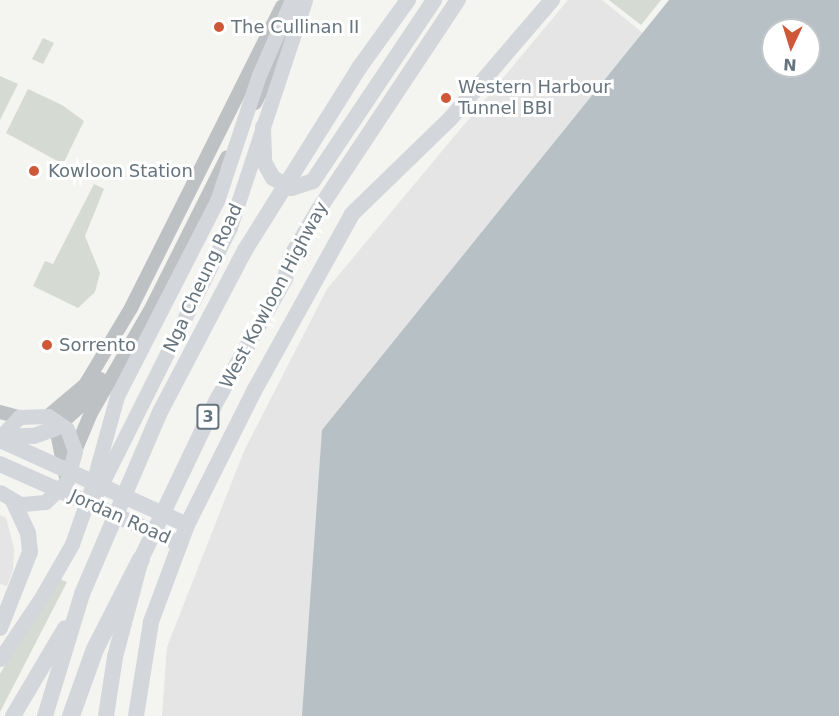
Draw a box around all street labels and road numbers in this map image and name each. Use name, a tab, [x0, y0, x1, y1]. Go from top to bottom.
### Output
street label: West Kowloon Highway	[216, 198, 332, 392]
street label: Nga Cheung Road	[159, 200, 247, 356]
road number: 3	[196, 404, 220, 430]
street label: Jordan Road	[66, 485, 174, 549]

